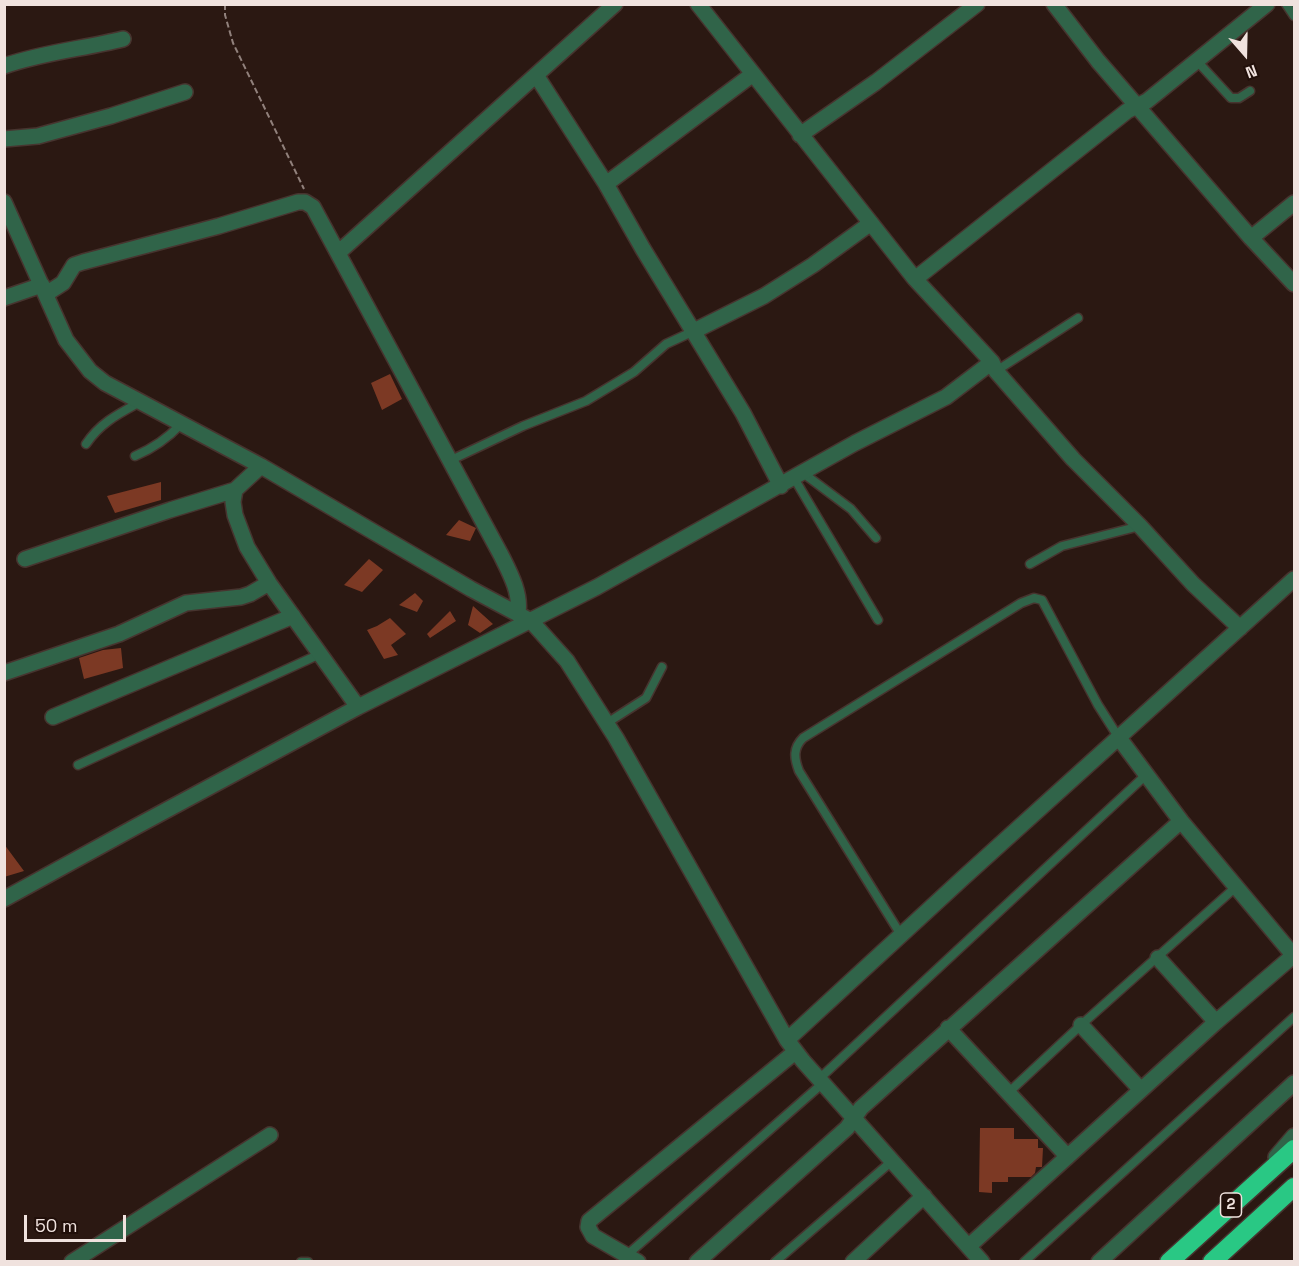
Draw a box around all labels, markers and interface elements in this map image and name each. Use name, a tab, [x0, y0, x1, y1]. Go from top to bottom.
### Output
north arrow	[1215, 24, 1275, 84]
text: N	[1243, 60, 1260, 83]
road number: 2	[1220, 1193, 1242, 1217]
scale bar	[27, 1203, 129, 1241]
text: 50 m	[35, 1214, 77, 1237]

